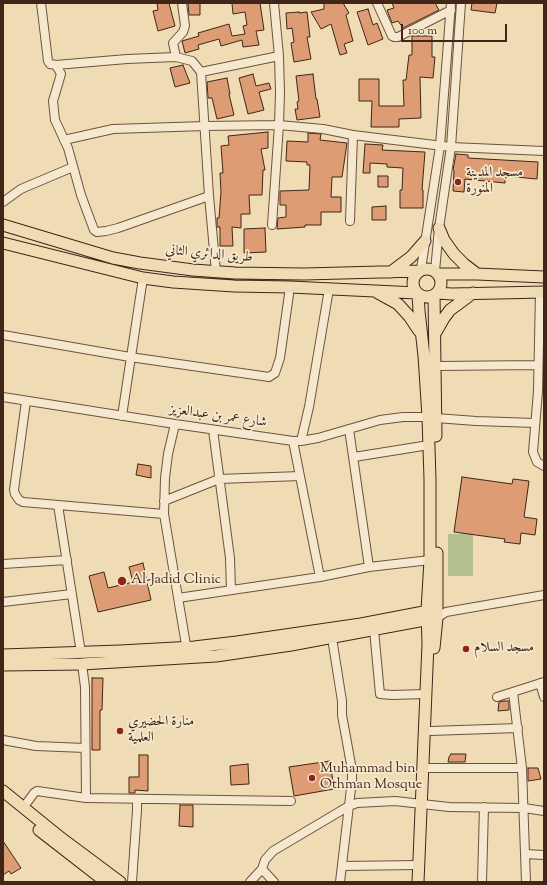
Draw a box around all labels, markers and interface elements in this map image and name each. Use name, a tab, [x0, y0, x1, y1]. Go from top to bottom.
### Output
scale bar	[403, 16, 509, 42]
text: 100 m	[408, 22, 437, 40]
place label: مسجد المدينة المنورة	[466, 166, 523, 198]
marker: مسجد المدينة المنورة	[453, 177, 463, 187]
street label: طريق الدائري الثاني	[165, 243, 253, 267]
street label: شارع عمر بن عبدالعزيز	[168, 402, 268, 432]
place label: Al-Jadid Clinic	[131, 573, 221, 589]
marker: Al-Jadid Clinic	[116, 575, 128, 587]
place label: مسجد السلام	[474, 641, 534, 657]
marker: مسجد السلام	[461, 644, 471, 654]
place label: منارة الحضيري العلمية	[128, 715, 194, 748]
marker: منارة الحضيري العلمية	[115, 726, 125, 736]
place label: Muhammad bin Othman Mosque	[320, 762, 422, 794]
marker: Muhammad bin Othman Mosque	[307, 773, 317, 783]

